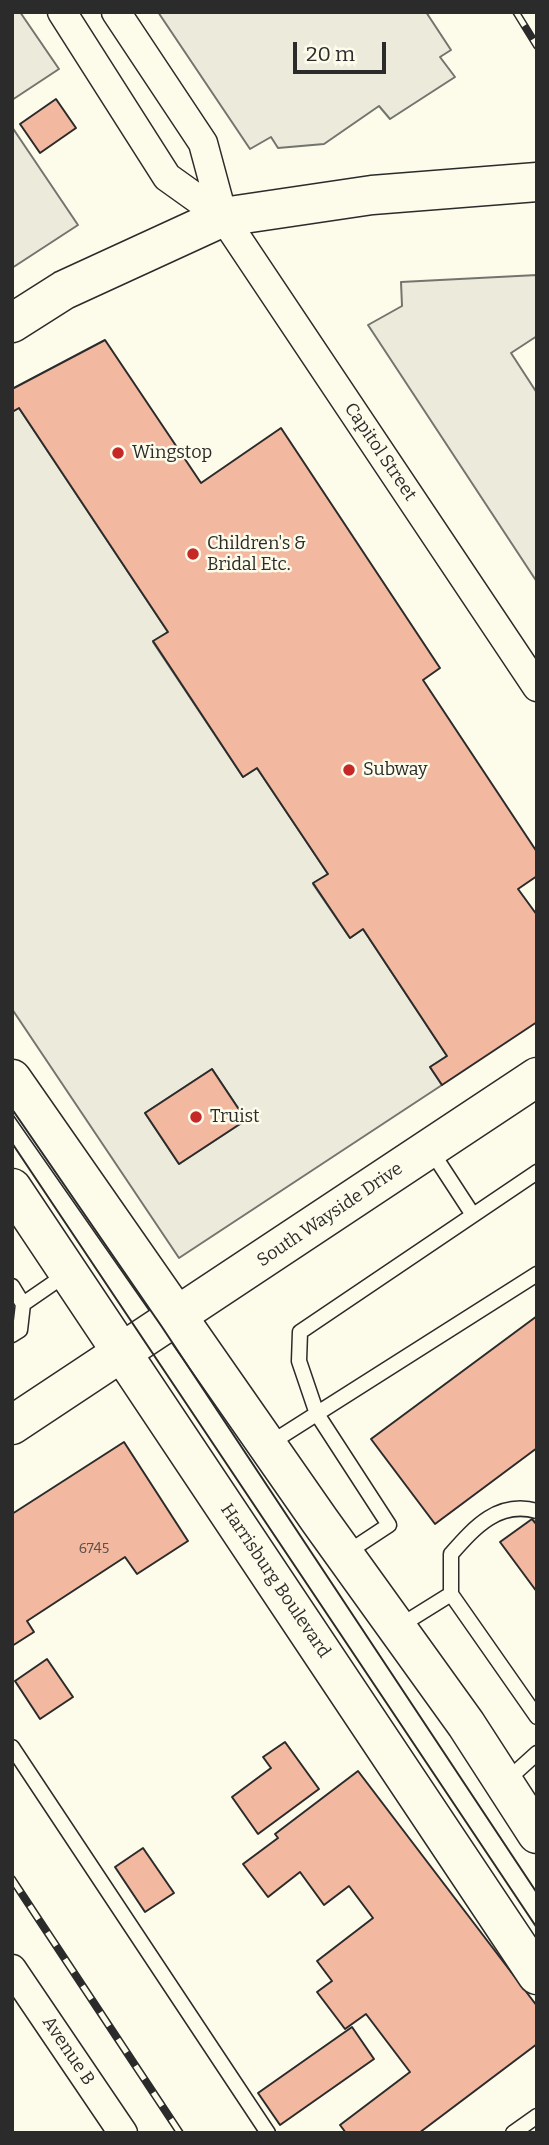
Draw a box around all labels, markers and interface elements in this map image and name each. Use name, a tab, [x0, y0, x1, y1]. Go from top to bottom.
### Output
scale bar	[297, 28, 390, 72]
text: 20 m	[306, 41, 355, 67]
street label: Capitol Street	[339, 399, 421, 505]
place label: Wingstop	[132, 442, 212, 464]
marker: Wingstop	[110, 445, 126, 461]
place label: Children's & Bridal Etc.	[207, 533, 306, 576]
marker: Children's & Bridal Etc.	[185, 546, 201, 562]
place label: Subway	[363, 759, 428, 781]
marker: Subway	[341, 762, 357, 778]
place label: Truist	[210, 1106, 260, 1128]
marker: Truist	[188, 1109, 204, 1125]
street label: South Wayside Drive	[253, 1158, 407, 1272]
street label: Harrisburg Boulevard	[215, 1500, 335, 1662]
house number: 6745	[79, 1541, 109, 1557]
street label: Avenue B	[37, 2012, 99, 2090]

